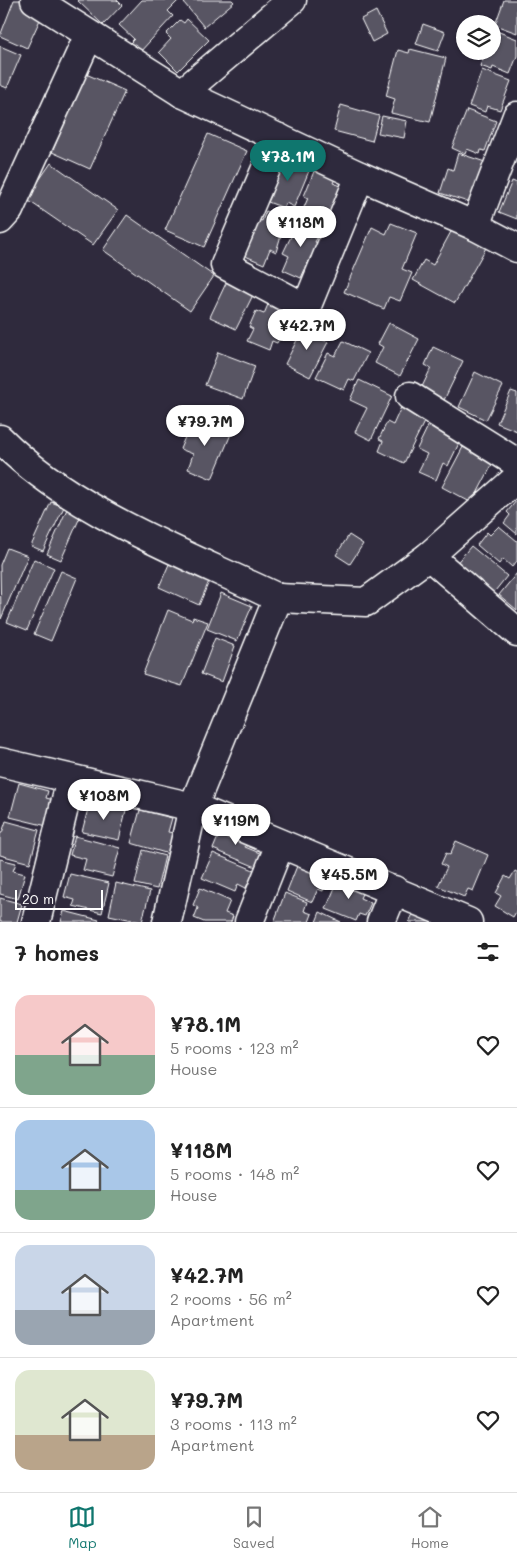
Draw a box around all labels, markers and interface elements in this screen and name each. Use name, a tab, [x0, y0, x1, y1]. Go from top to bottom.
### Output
map controls	[456, 15, 501, 60]
button: layers	[456, 15, 501, 60]
pin: ¥78.1M	[247, 140, 329, 182]
text: ¥78.1M	[261, 145, 315, 166]
pin: ¥118M	[266, 206, 336, 248]
text: ¥118M	[277, 211, 325, 232]
pin: ¥42.7M	[266, 308, 348, 351]
text: ¥42.7M	[279, 314, 335, 335]
pin: ¥79.7M	[164, 404, 246, 447]
text: ¥79.7M	[177, 410, 233, 431]
pin: ¥108M	[69, 778, 139, 821]
text: ¥108M	[79, 784, 129, 805]
pin: ¥119M	[201, 804, 271, 846]
text: ¥119M	[212, 809, 260, 830]
pin: ¥45.5M	[308, 858, 390, 900]
text: ¥45.5M	[320, 863, 378, 884]
scale bar	[15, 887, 102, 910]
text: 20 m	[22, 889, 54, 908]
icon: filters	[474, 938, 502, 966]
text: 7 homes	[15, 939, 99, 966]
text: ¥78.1M	[170, 1010, 241, 1037]
icon: home	[55, 1015, 115, 1075]
icon: heart	[474, 1031, 502, 1059]
text: 5 rooms · 123 m²	[170, 1037, 299, 1058]
text: House	[170, 1058, 217, 1079]
text: ¥118M	[170, 1136, 232, 1163]
icon: home	[55, 1140, 115, 1200]
icon: heart	[474, 1156, 502, 1184]
text: 5 rooms · 148 m²	[170, 1163, 299, 1184]
text: House	[170, 1184, 217, 1205]
text: ¥42.7M	[170, 1261, 244, 1288]
icon: home	[55, 1265, 115, 1325]
icon: heart	[474, 1281, 502, 1309]
text: 2 rooms · 56 m²	[170, 1288, 292, 1309]
text: Apartment	[170, 1309, 255, 1330]
text: ¥79.7M	[170, 1386, 243, 1413]
icon: home	[55, 1390, 115, 1450]
icon: heart	[474, 1406, 502, 1434]
text: 3 rooms · 113 m²	[170, 1413, 297, 1434]
text: Apartment	[170, 1434, 255, 1455]
tab: Map	[68, 1503, 97, 1552]
tab: Saved	[233, 1503, 274, 1552]
tab: Home	[411, 1503, 449, 1552]

